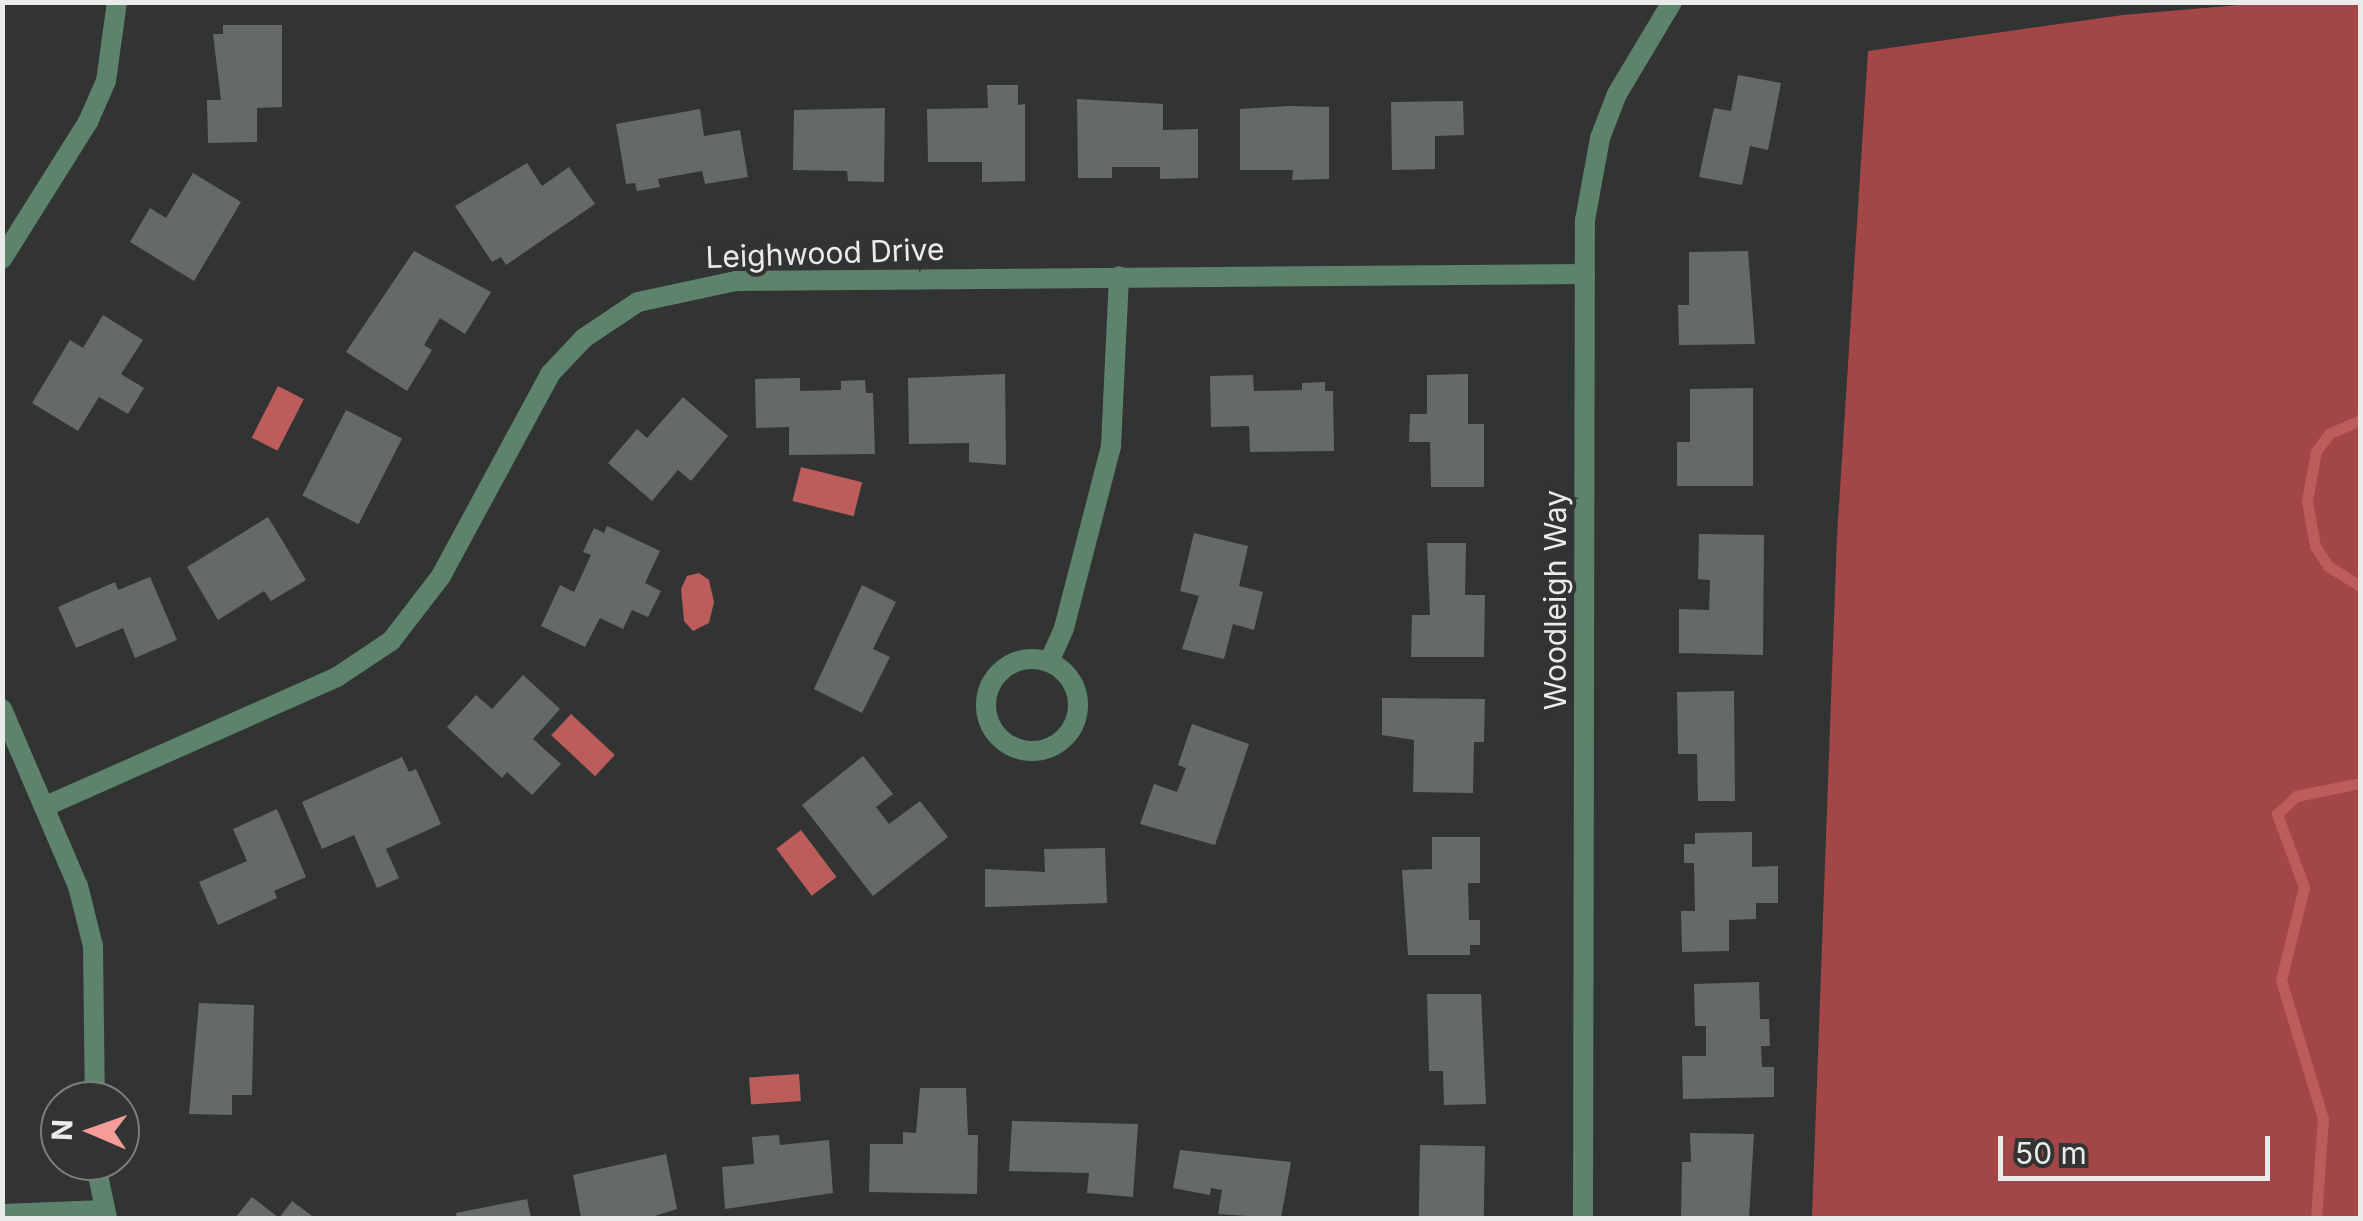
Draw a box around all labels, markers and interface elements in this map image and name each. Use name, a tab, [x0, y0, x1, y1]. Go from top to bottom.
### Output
street label: Leighwood Drive	[705, 231, 945, 275]
street label: Woodleigh Way	[1537, 490, 1573, 710]
north arrow	[40, 1081, 140, 1181]
scale bar	[2003, 1116, 2276, 1178]
text: N	[45, 1119, 79, 1141]
text: 50 m	[2015, 1135, 2087, 1171]

